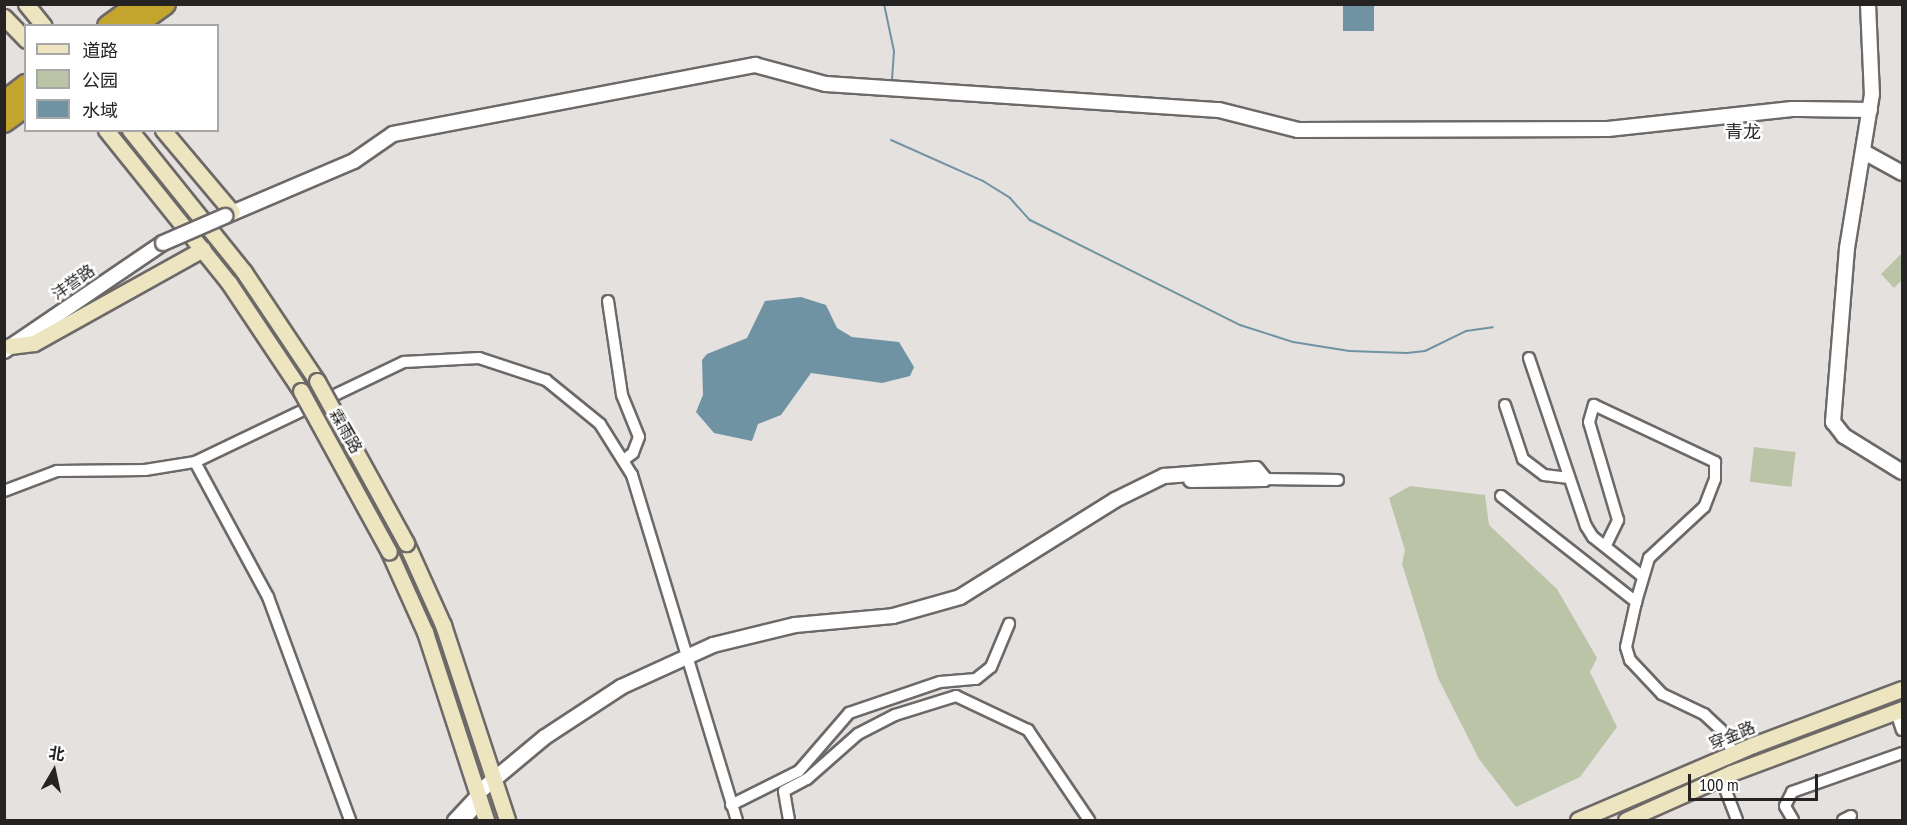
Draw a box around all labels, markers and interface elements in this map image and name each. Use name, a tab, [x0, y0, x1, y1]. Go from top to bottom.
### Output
legend	[24, 24, 219, 132]
text: 道路	[82, 39, 118, 62]
text: 公园	[82, 69, 118, 92]
text: 水域	[82, 99, 118, 122]
district label: 青龙	[1725, 121, 1761, 143]
street label: 沣誉路	[48, 260, 98, 304]
street label: 霖雨路	[326, 405, 366, 457]
street label: 穿金路	[1706, 717, 1758, 753]
north arrow	[24, 741, 84, 801]
text: 北	[47, 742, 66, 764]
scale bar	[1691, 762, 1822, 800]
text: 100 m	[1699, 773, 1739, 796]

